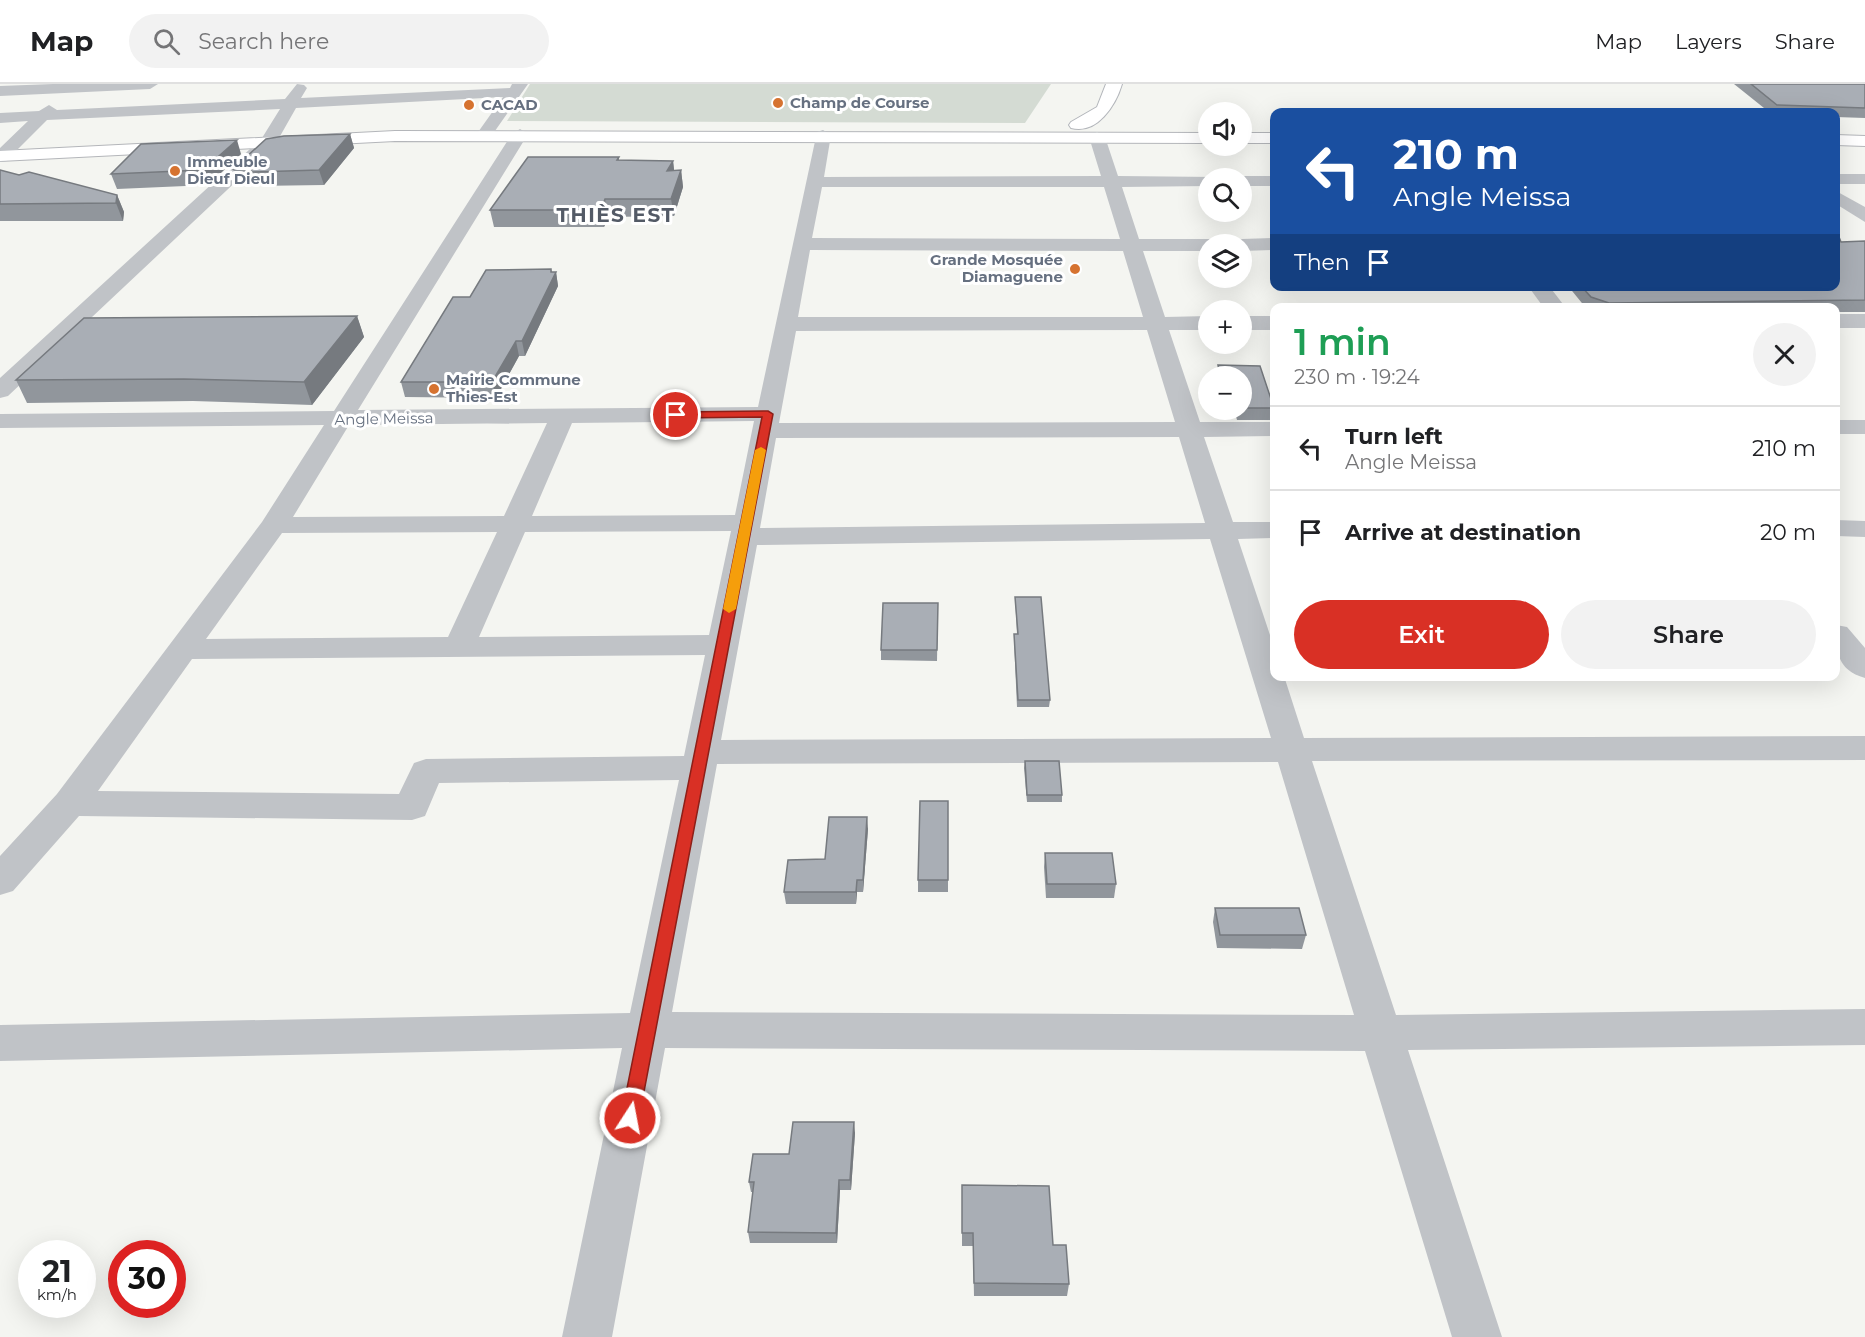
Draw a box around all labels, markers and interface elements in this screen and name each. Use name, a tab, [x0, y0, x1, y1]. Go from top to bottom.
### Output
search box	[129, 14, 549, 68]
text: Map	[30, 24, 93, 58]
icon: search	[150, 25, 183, 58]
text: Search here	[198, 28, 329, 55]
text: Map	[1595, 29, 1642, 54]
text: Layers	[1675, 29, 1742, 54]
text: Share	[1775, 29, 1835, 54]
place label: Champ de Course	[790, 93, 930, 112]
place label: CACAD	[481, 95, 538, 114]
marker: Champ de Course	[771, 96, 785, 110]
marker: CACAD	[462, 98, 476, 112]
map controls	[1198, 102, 1252, 420]
button: sound	[1198, 102, 1252, 156]
text: 210 m	[1393, 128, 1519, 180]
icon: left	[1294, 132, 1372, 210]
place label: Immeuble Dieuf Dieul	[187, 152, 275, 188]
marker: Immeuble Dieuf Dieul	[168, 164, 182, 178]
button: search	[1198, 168, 1252, 222]
text: Angle Meissa	[1393, 180, 1571, 213]
district label: THIÈS EST	[557, 203, 675, 227]
button: layers	[1198, 234, 1252, 288]
icon: arrive	[1362, 246, 1395, 279]
text: Then	[1294, 249, 1350, 276]
place label: Grande Mosquée Diamaguene	[930, 250, 1063, 286]
marker: Grande Mosquée Diamaguene	[1068, 262, 1082, 276]
button: +	[1198, 300, 1252, 354]
text: 1 min	[1294, 320, 1391, 364]
button: close	[1753, 323, 1816, 386]
text: 230 m · 19:24	[1294, 365, 1420, 389]
button: −	[1198, 366, 1252, 420]
place label: Mairie Commune Thies-Est	[446, 370, 581, 406]
marker: Mairie Commune Thies-Est	[427, 382, 441, 396]
pin	[650, 389, 701, 440]
icon: arrive	[659, 398, 692, 431]
street label: Angle Meissa	[334, 408, 434, 429]
text: Turn left	[1345, 423, 1443, 450]
icon: left	[1294, 432, 1327, 465]
text: 210 m	[1752, 435, 1816, 462]
text: Angle Meissa	[1345, 450, 1477, 474]
icon: arrive	[1294, 516, 1327, 549]
text: Arrive at destination	[1345, 519, 1581, 546]
text: 20 m	[1760, 519, 1816, 546]
button: Exit	[1294, 600, 1549, 669]
button: Share	[1561, 600, 1816, 669]
position arrow	[598, 1086, 662, 1150]
speed limit sign: 30	[108, 1240, 186, 1318]
text: 21	[42, 1253, 72, 1290]
text: km/h	[37, 1285, 77, 1304]

